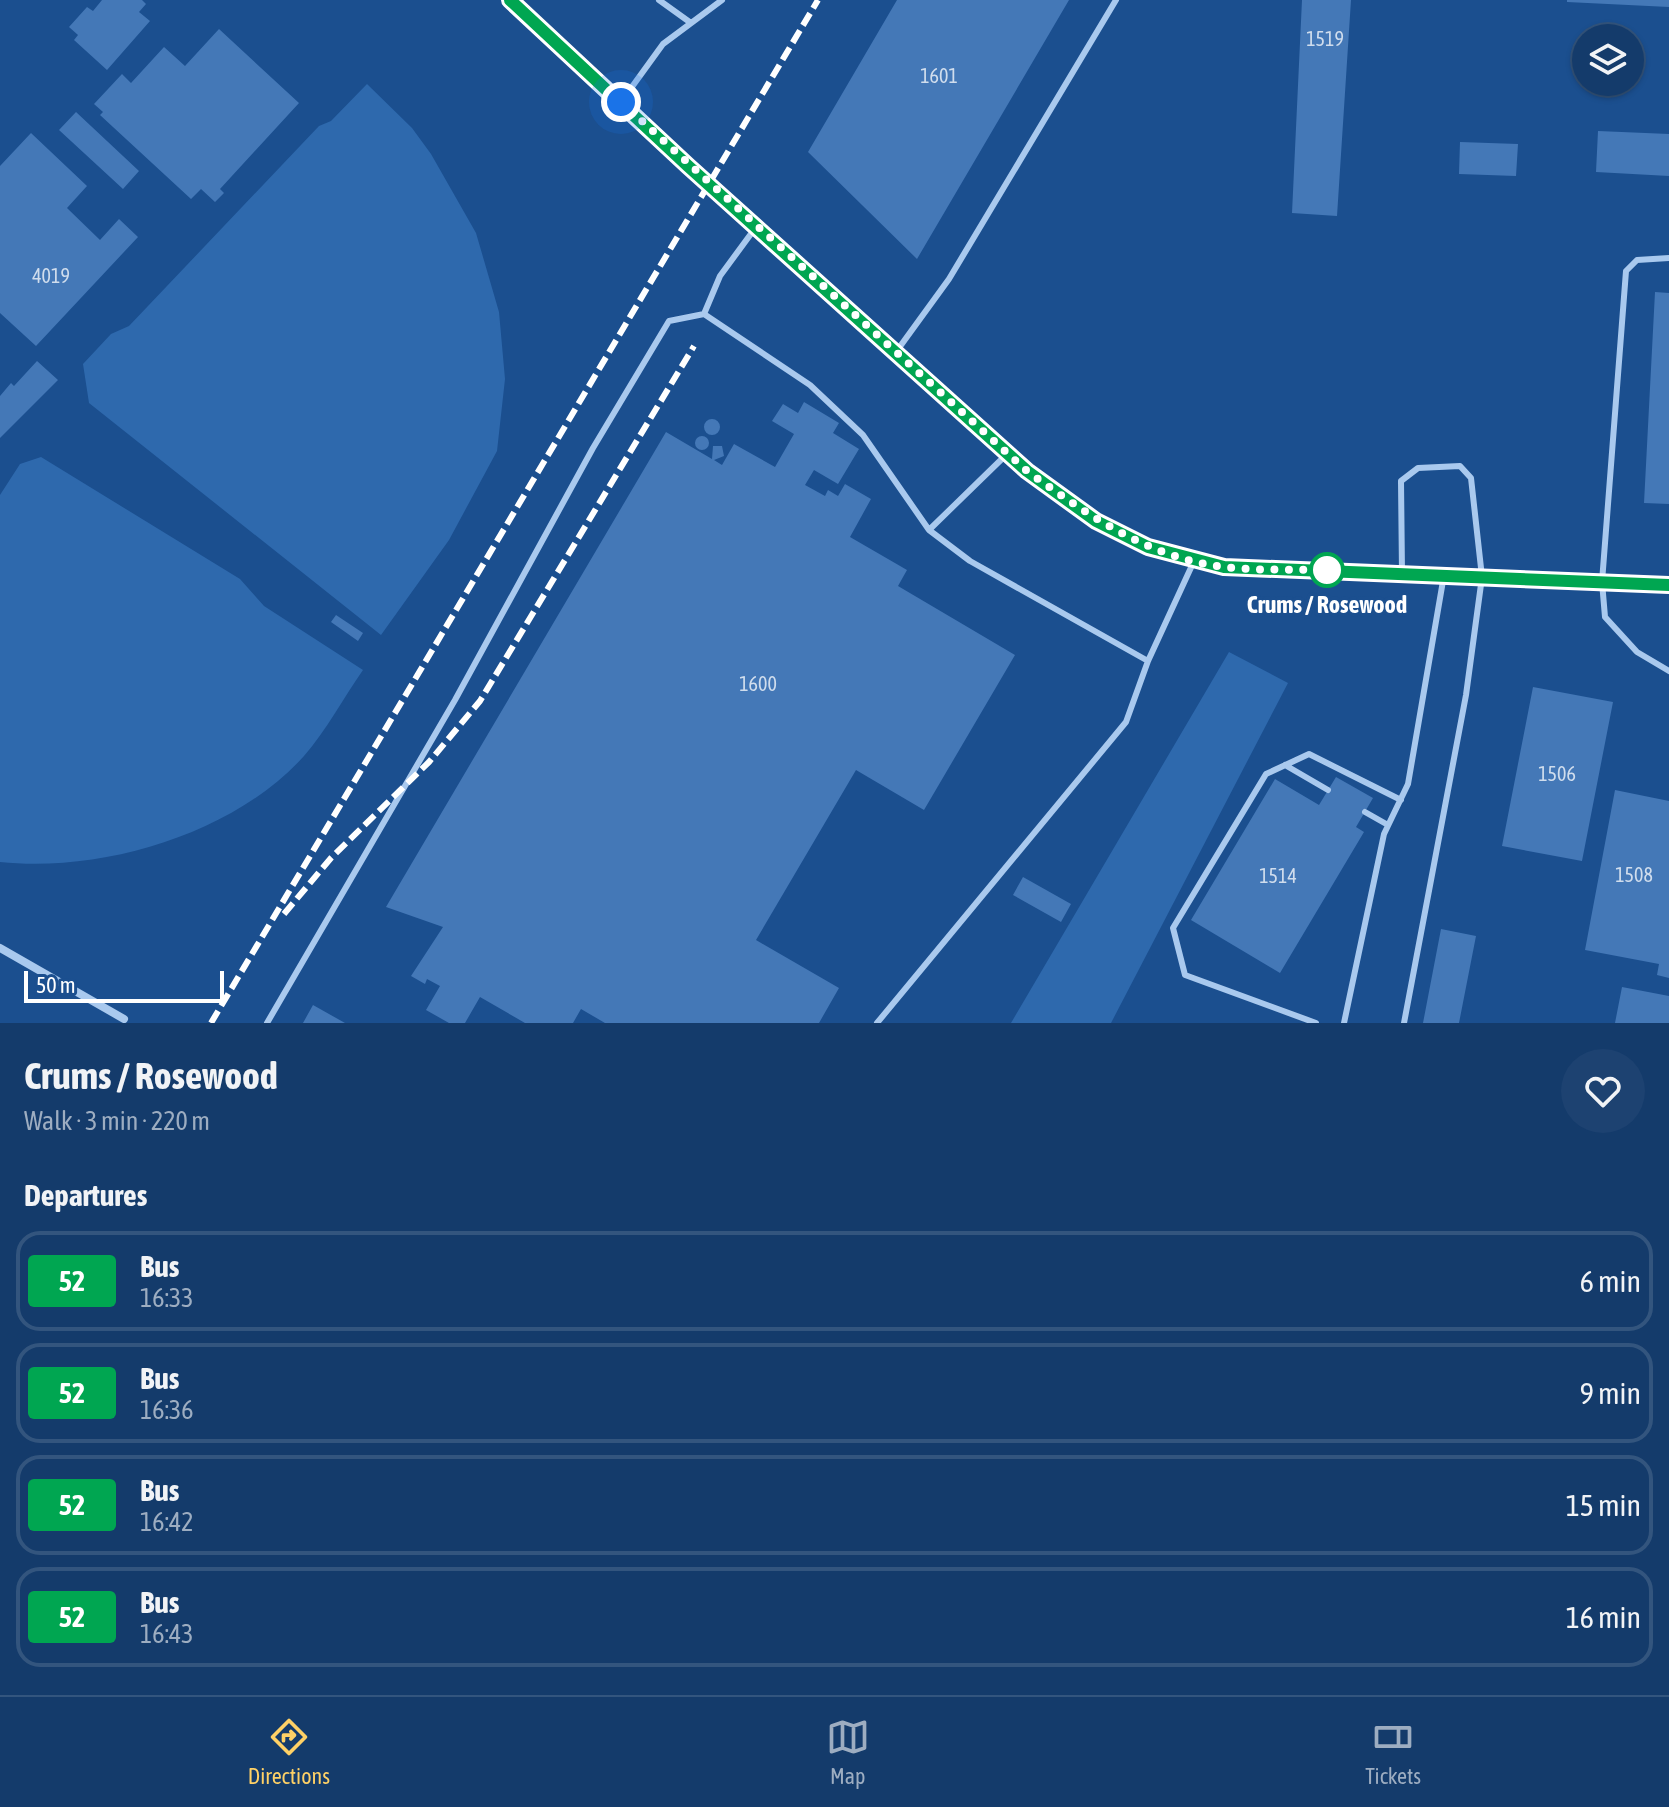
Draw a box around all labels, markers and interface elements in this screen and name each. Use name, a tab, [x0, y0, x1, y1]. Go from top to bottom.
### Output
map controls	[1572, 24, 1644, 96]
button: layers	[1572, 24, 1644, 96]
house number: 1519	[1306, 27, 1344, 50]
house number: 1601	[920, 64, 958, 87]
your location	[601, 82, 641, 122]
house number: 4019	[32, 264, 70, 287]
marker: Crums / Rosewood	[1310, 553, 1344, 587]
place label: Crums / Rosewood	[1247, 591, 1407, 618]
house number: 1600	[739, 672, 777, 695]
house number: 1506	[1538, 762, 1576, 785]
house number: 1508	[1615, 863, 1653, 886]
house number: 1514	[1259, 864, 1297, 887]
scale bar	[24, 967, 224, 1003]
text: 50 m	[36, 972, 76, 998]
button: heart	[1561, 1049, 1645, 1133]
text: Crums / Rosewood	[24, 1054, 278, 1097]
text: Walk · 3 min · 220 m	[24, 1106, 210, 1136]
text: Departures	[24, 1178, 147, 1212]
text: Bus	[140, 1249, 179, 1283]
text: 6 min	[1580, 1264, 1641, 1298]
text: 52	[59, 1265, 85, 1297]
text: 16:33	[140, 1283, 194, 1313]
text: Bus	[140, 1361, 179, 1395]
text: 9 min	[1580, 1376, 1641, 1410]
text: 52	[59, 1377, 85, 1409]
text: 16:36	[140, 1395, 194, 1425]
text: Bus	[140, 1473, 179, 1507]
text: 15 min	[1566, 1488, 1641, 1522]
text: 52	[59, 1489, 85, 1521]
text: 16:42	[140, 1507, 194, 1537]
text: Bus	[140, 1585, 179, 1619]
text: 16 min	[1566, 1600, 1641, 1634]
text: 52	[59, 1601, 85, 1633]
text: 16:43	[140, 1619, 194, 1649]
tab: Directions	[248, 1715, 330, 1789]
tab: Map	[826, 1715, 870, 1789]
tab: Tickets	[1365, 1715, 1421, 1789]

